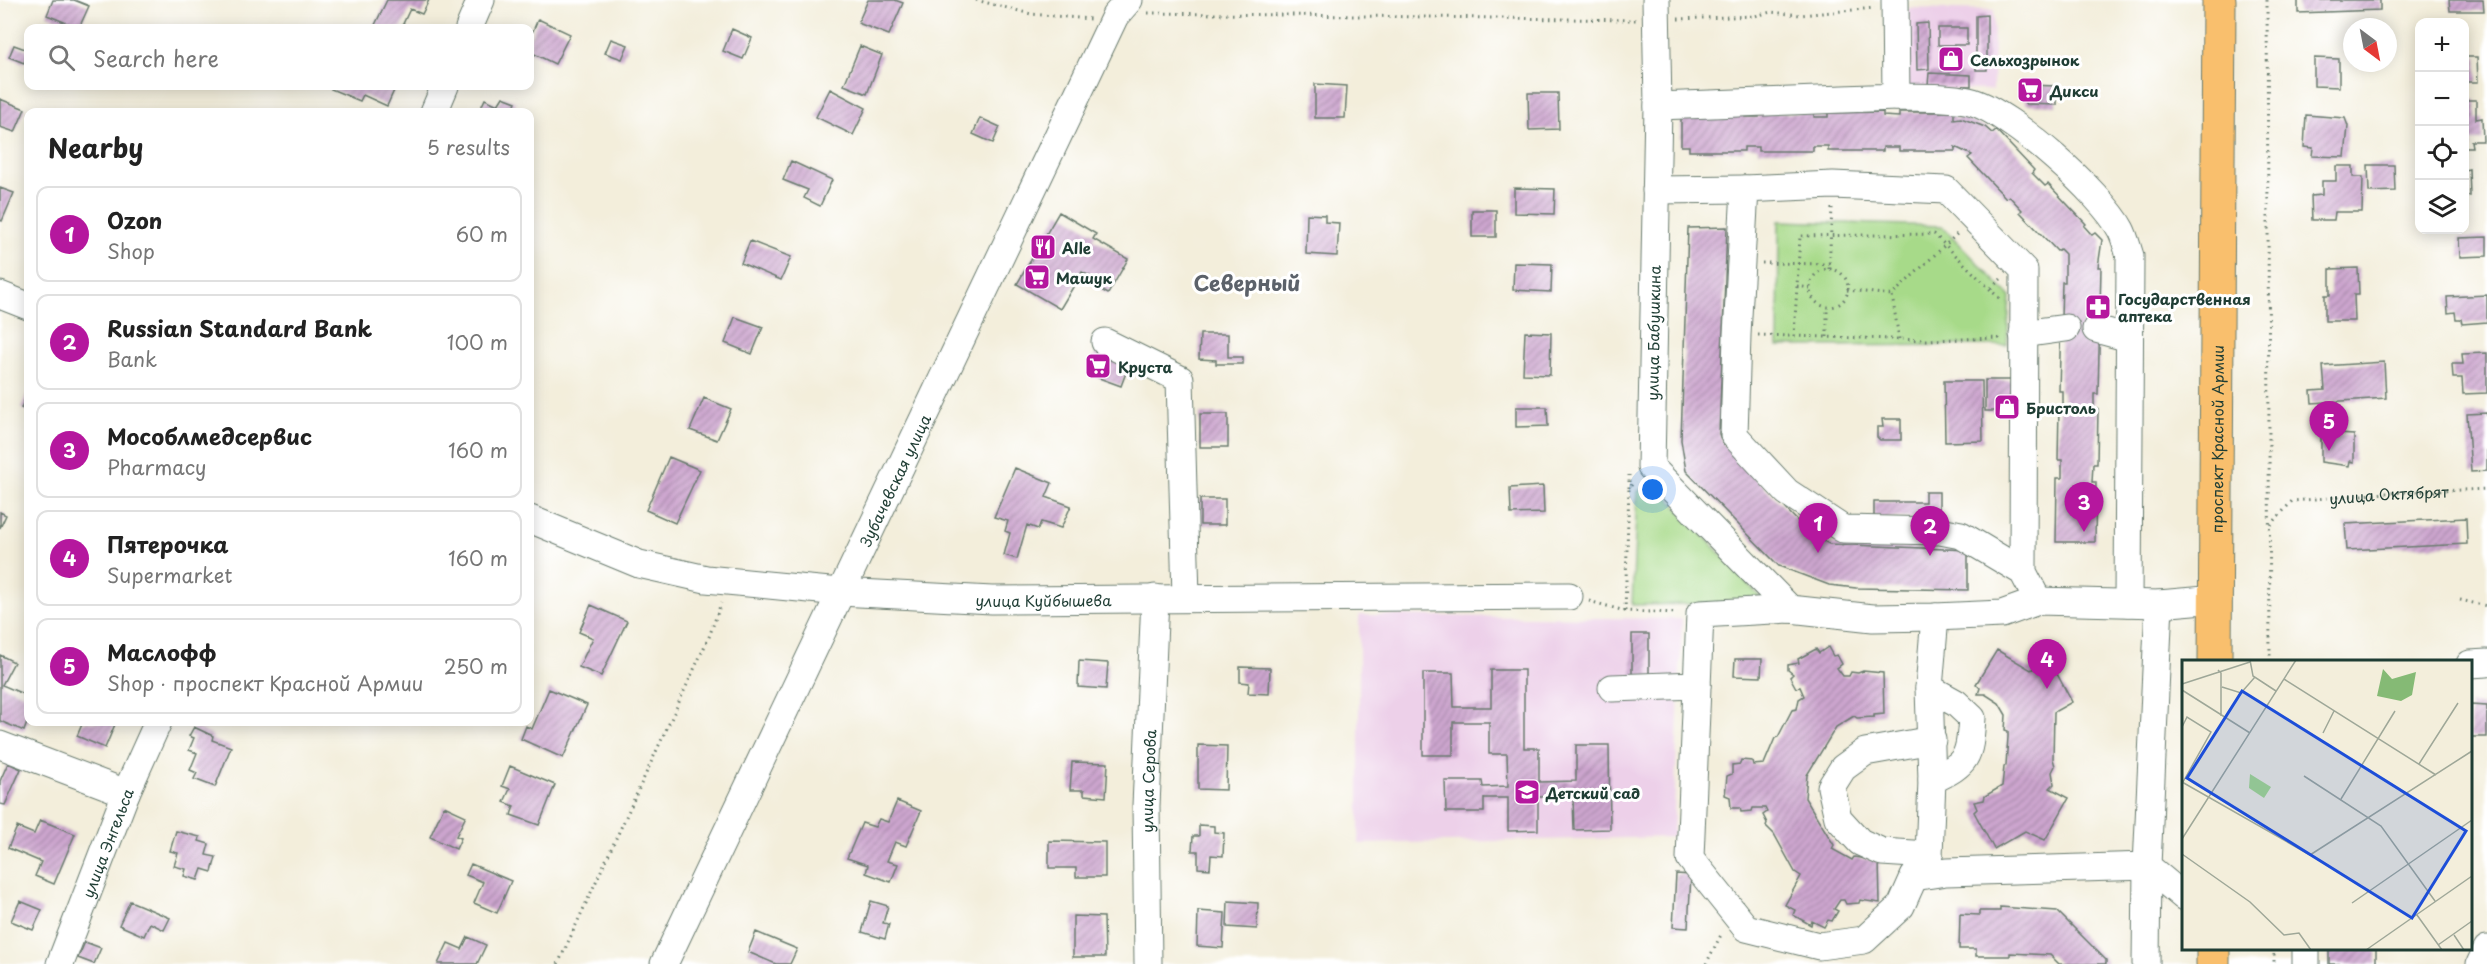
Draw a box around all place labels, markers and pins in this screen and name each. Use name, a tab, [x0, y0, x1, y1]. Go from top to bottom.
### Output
shop icon: Сельхозрынок	[1936, 44, 1966, 74]
place label: Сельхозрынок	[1970, 48, 2080, 71]
supermarket icon: Дикси	[2015, 75, 2045, 105]
place label: Дикси	[2049, 79, 2099, 102]
restaurant icon: Alle	[1028, 232, 1058, 262]
place label: Alle	[1062, 236, 1091, 259]
supermarket icon: Машук	[1022, 262, 1052, 292]
place label: Машук	[1056, 266, 1113, 289]
place label: Государственная аптека	[2118, 287, 2251, 327]
pharmacy icon: Государственная аптека	[2083, 292, 2113, 322]
supermarket icon: Круста	[1083, 351, 1113, 381]
place label: Круста	[1118, 355, 1173, 378]
shop icon: Бристоль	[1992, 392, 2022, 422]
place label: Бристоль	[2026, 396, 2096, 419]
pin: 5	[2310, 402, 2348, 451]
pin: 3	[2064, 482, 2104, 532]
pin: 1	[1798, 504, 1838, 553]
pin: 2	[1910, 506, 1950, 556]
pin: 4	[2028, 640, 2066, 689]
school or university icon: Детский сад	[1512, 777, 1542, 807]
place label: Детский сад	[1545, 781, 1640, 804]

